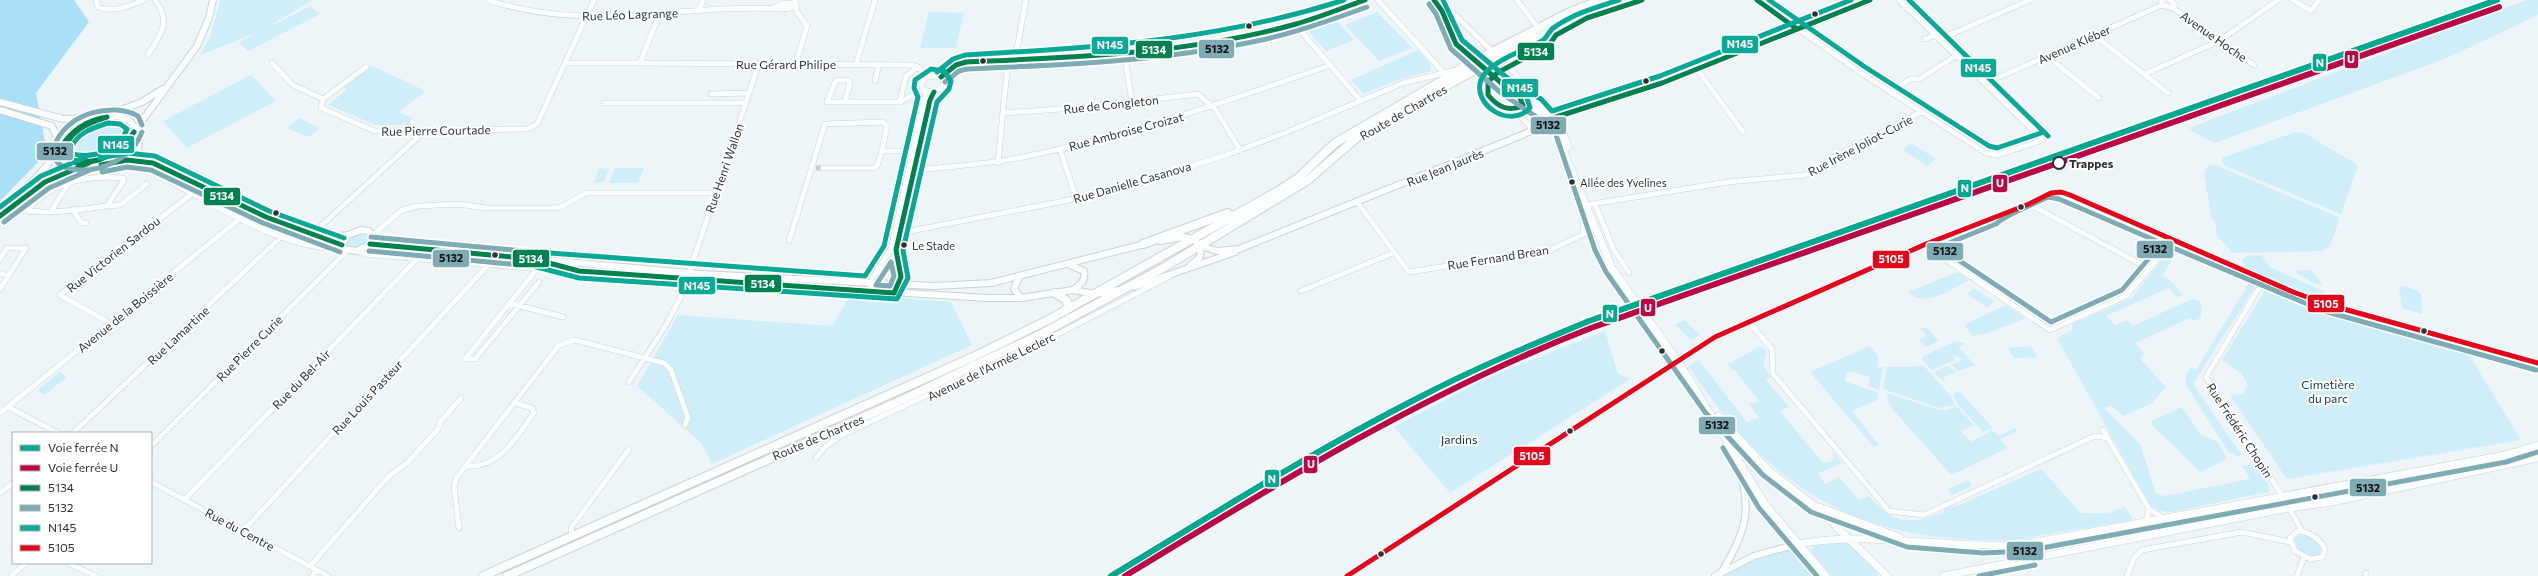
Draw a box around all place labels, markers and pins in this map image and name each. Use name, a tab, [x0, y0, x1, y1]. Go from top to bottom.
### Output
unlabelled marker	[1810, 9, 1820, 19]
unlabelled marker	[1244, 21, 1254, 31]
unlabelled marker	[978, 56, 988, 66]
unlabelled marker	[1641, 76, 1651, 86]
marker: Trappes	[2052, 156, 2066, 170]
place label: Trappes	[2069, 156, 2114, 170]
place label: Allée des Yvelines	[1580, 176, 1667, 189]
marker: Allée des Yvelines	[1567, 177, 1577, 187]
unlabelled marker	[2016, 202, 2026, 212]
unlabelled marker	[271, 208, 281, 218]
place label: Le Stade	[912, 239, 955, 252]
marker: Le Stade	[899, 240, 909, 250]
unlabelled marker	[490, 250, 500, 260]
unlabelled marker	[2419, 326, 2429, 336]
unlabelled marker	[1657, 346, 1667, 356]
unlabelled marker	[1565, 426, 1575, 436]
unlabelled marker	[2310, 492, 2320, 502]
unlabelled marker	[1376, 549, 1386, 559]

